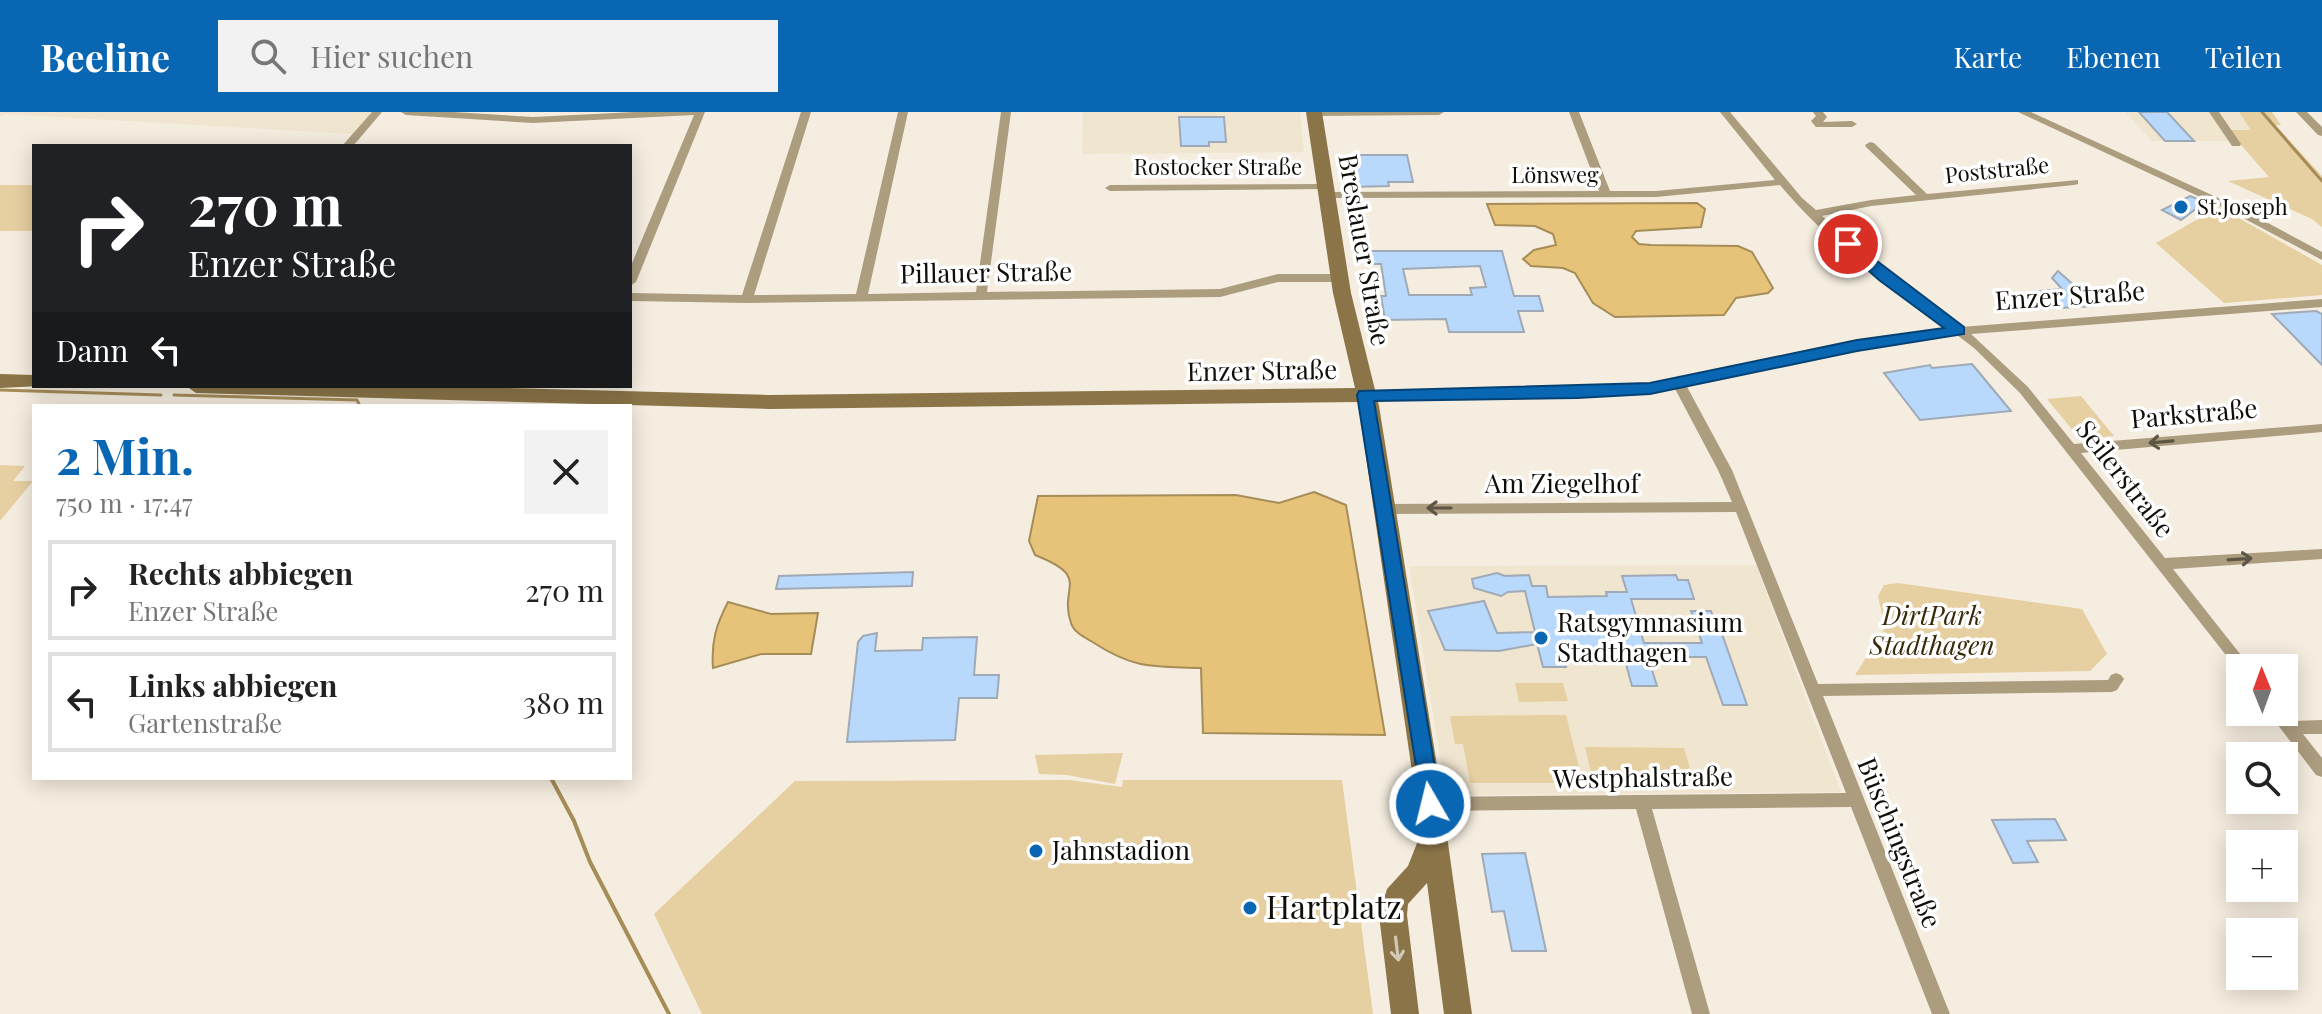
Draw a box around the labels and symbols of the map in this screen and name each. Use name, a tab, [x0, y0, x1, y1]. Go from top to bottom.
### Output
street label: Poststraße	[1943, 149, 2051, 189]
street label: Rostocker Straße	[1134, 151, 1302, 181]
street label: Breslauer Straße	[1331, 151, 1400, 348]
street label: Lönsweg	[1511, 159, 1599, 189]
place label: St.Joseph	[2197, 191, 2288, 221]
marker: St.Joseph	[2172, 198, 2190, 216]
pin	[1814, 210, 1882, 278]
street label: Pillauer Straße	[899, 252, 1073, 291]
street label: Enzer Straße	[1994, 272, 2146, 317]
street label: Enzer Straße	[1186, 351, 1338, 388]
street label: Parkstraße	[2129, 390, 2259, 435]
street label: Seilerstraße	[2069, 412, 2183, 544]
one-way arrow	[2148, 435, 2175, 450]
street label: Am Ziegelhof	[1484, 465, 1642, 500]
one-way arrow	[1426, 500, 1453, 516]
one-way arrow	[2226, 552, 2253, 567]
park label: DirtPark Stadthagen	[1868, 597, 1995, 662]
place label: Ratsgymnasium Stadthagen	[1557, 604, 1743, 669]
marker: Ratsgymnasium Stadthagen	[1532, 629, 1550, 647]
north arrow	[2226, 654, 2298, 726]
street label: Büschingstraße	[1850, 752, 1951, 933]
street label: Westphalstraße	[1552, 757, 1733, 796]
position arrow	[1388, 762, 1472, 846]
place label: Jahnstadion	[1051, 832, 1190, 867]
marker: Jahnstadion	[1027, 842, 1045, 860]
place label: Hartplatz	[1266, 884, 1402, 927]
marker: Hartplatz	[1241, 899, 1259, 917]
one-way arrow	[1390, 936, 1405, 961]

